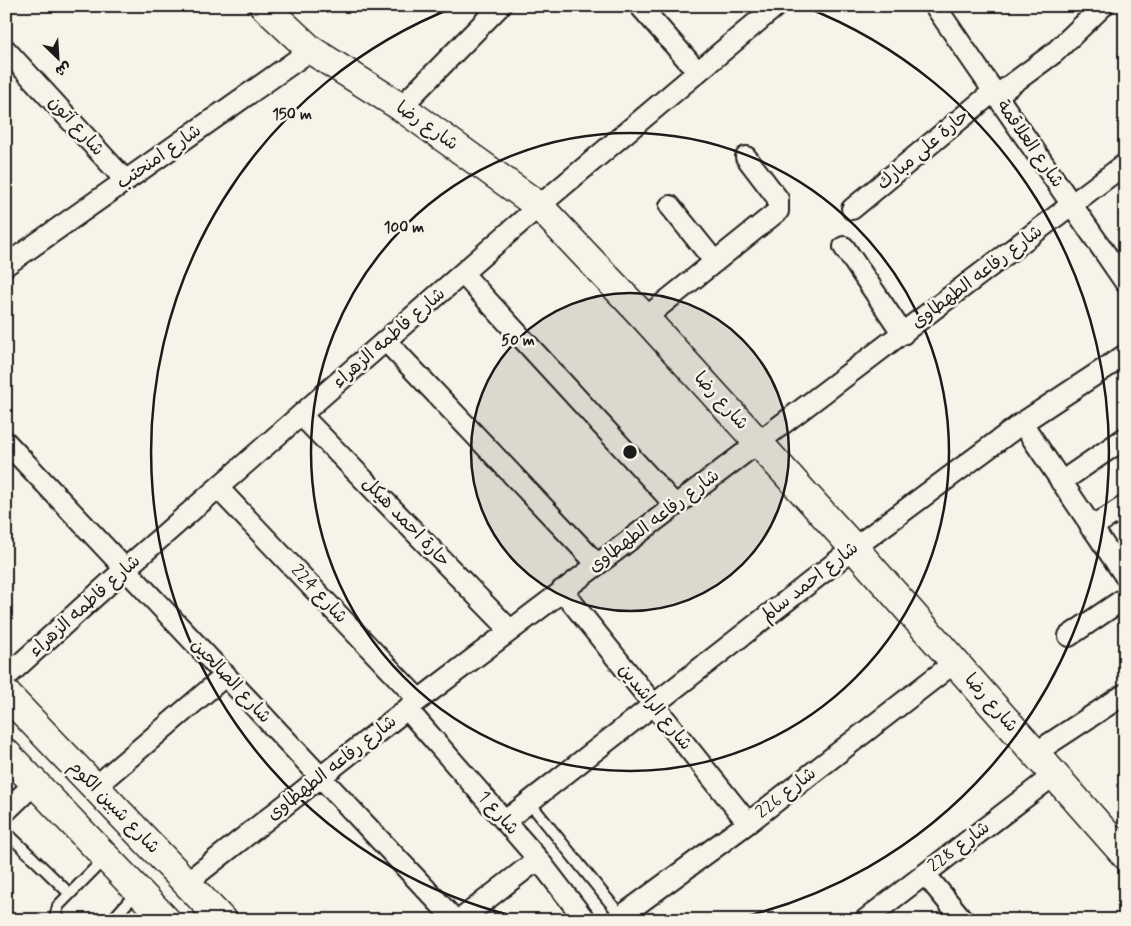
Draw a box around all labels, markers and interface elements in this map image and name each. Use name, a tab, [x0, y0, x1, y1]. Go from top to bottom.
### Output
north arrow	[32, 32, 82, 82]
text: ش	[52, 57, 74, 80]
street label: شارع آتون	[43, 91, 109, 161]
street label: شارع العلاقمة	[991, 95, 1069, 193]
street label: شارع رضا	[391, 96, 463, 156]
street label: حارة على مبارك	[872, 104, 974, 196]
text: 150 m	[272, 105, 312, 125]
street label: شارع امنحتب	[112, 119, 206, 195]
text: 100 m	[384, 218, 424, 238]
street label: شارع رفاعه الطهطاوى	[906, 220, 1048, 334]
street label: شارع فاطمه الزهراء	[327, 282, 451, 394]
text: 50 m	[501, 331, 535, 351]
street label: شارع رضا	[688, 367, 754, 435]
centre of rings	[621, 443, 639, 461]
street label: شارع رفاعه الطهطاوى	[583, 464, 725, 578]
street label: حارة احمد هيكل	[357, 472, 455, 572]
street label: شارع احمد سالم	[756, 536, 864, 628]
street label: شارع فاطمه الزهراء	[24, 550, 146, 662]
street label: شارع 224	[285, 559, 353, 629]
street label: شارع الصالحين	[185, 633, 277, 729]
street label: شارع الراشدين	[613, 659, 697, 755]
street label: شارع رضا	[959, 668, 1023, 738]
street label: شارع رفاعه الطهطاوى	[262, 710, 402, 826]
street label: شارع شبين الكوم	[62, 755, 165, 860]
street label: شارع 226	[751, 762, 821, 824]
street label: شارع 1	[472, 786, 524, 840]
street label: شارع 228	[923, 816, 995, 878]

